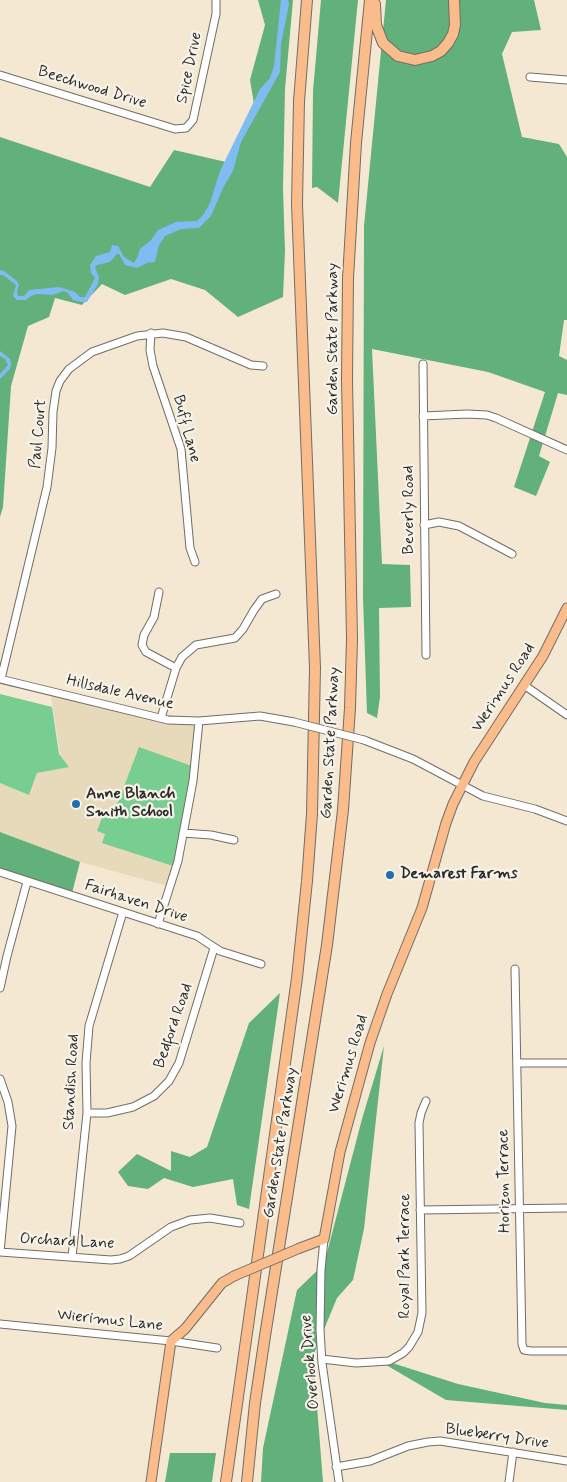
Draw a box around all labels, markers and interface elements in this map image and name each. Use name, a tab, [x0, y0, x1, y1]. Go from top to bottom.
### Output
street label: Spice Drive	[173, 31, 207, 105]
street label: Beechwood Drive	[35, 62, 149, 114]
street label: Garden State Parkway	[324, 263, 344, 415]
street label: Buff Lane	[168, 393, 204, 465]
street label: Paul Court	[26, 399, 52, 469]
street label: Beverly Road	[400, 466, 420, 554]
street label: Werimus Road	[468, 640, 540, 736]
street label: Garden State Parkway	[317, 666, 345, 820]
street label: Hillsdale Avenue	[64, 671, 176, 715]
place label: Anne Blanch Smith School	[86, 785, 176, 823]
marker: Anne Blanch Smith School	[70, 798, 82, 810]
place label: Demarest Farms	[400, 865, 518, 885]
marker: Demarest Farms	[384, 869, 396, 881]
street label: Fairhaven Drive	[82, 876, 190, 928]
street label: Bedford Road	[150, 981, 198, 1071]
street label: Werimus Road	[325, 1012, 373, 1116]
street label: Standish Road	[60, 1034, 84, 1130]
street label: Garden State Parkway	[260, 1066, 302, 1220]
street label: Horizon Terrace	[494, 1129, 516, 1233]
street label: Royal Park Terrace	[396, 1193, 416, 1319]
street label: Orchard Lane	[19, 1230, 115, 1254]
street label: Wierimus Lane	[56, 1306, 164, 1336]
street label: Overlook Drive	[297, 1314, 325, 1410]
street label: Blueberry Drive	[444, 1420, 550, 1454]

